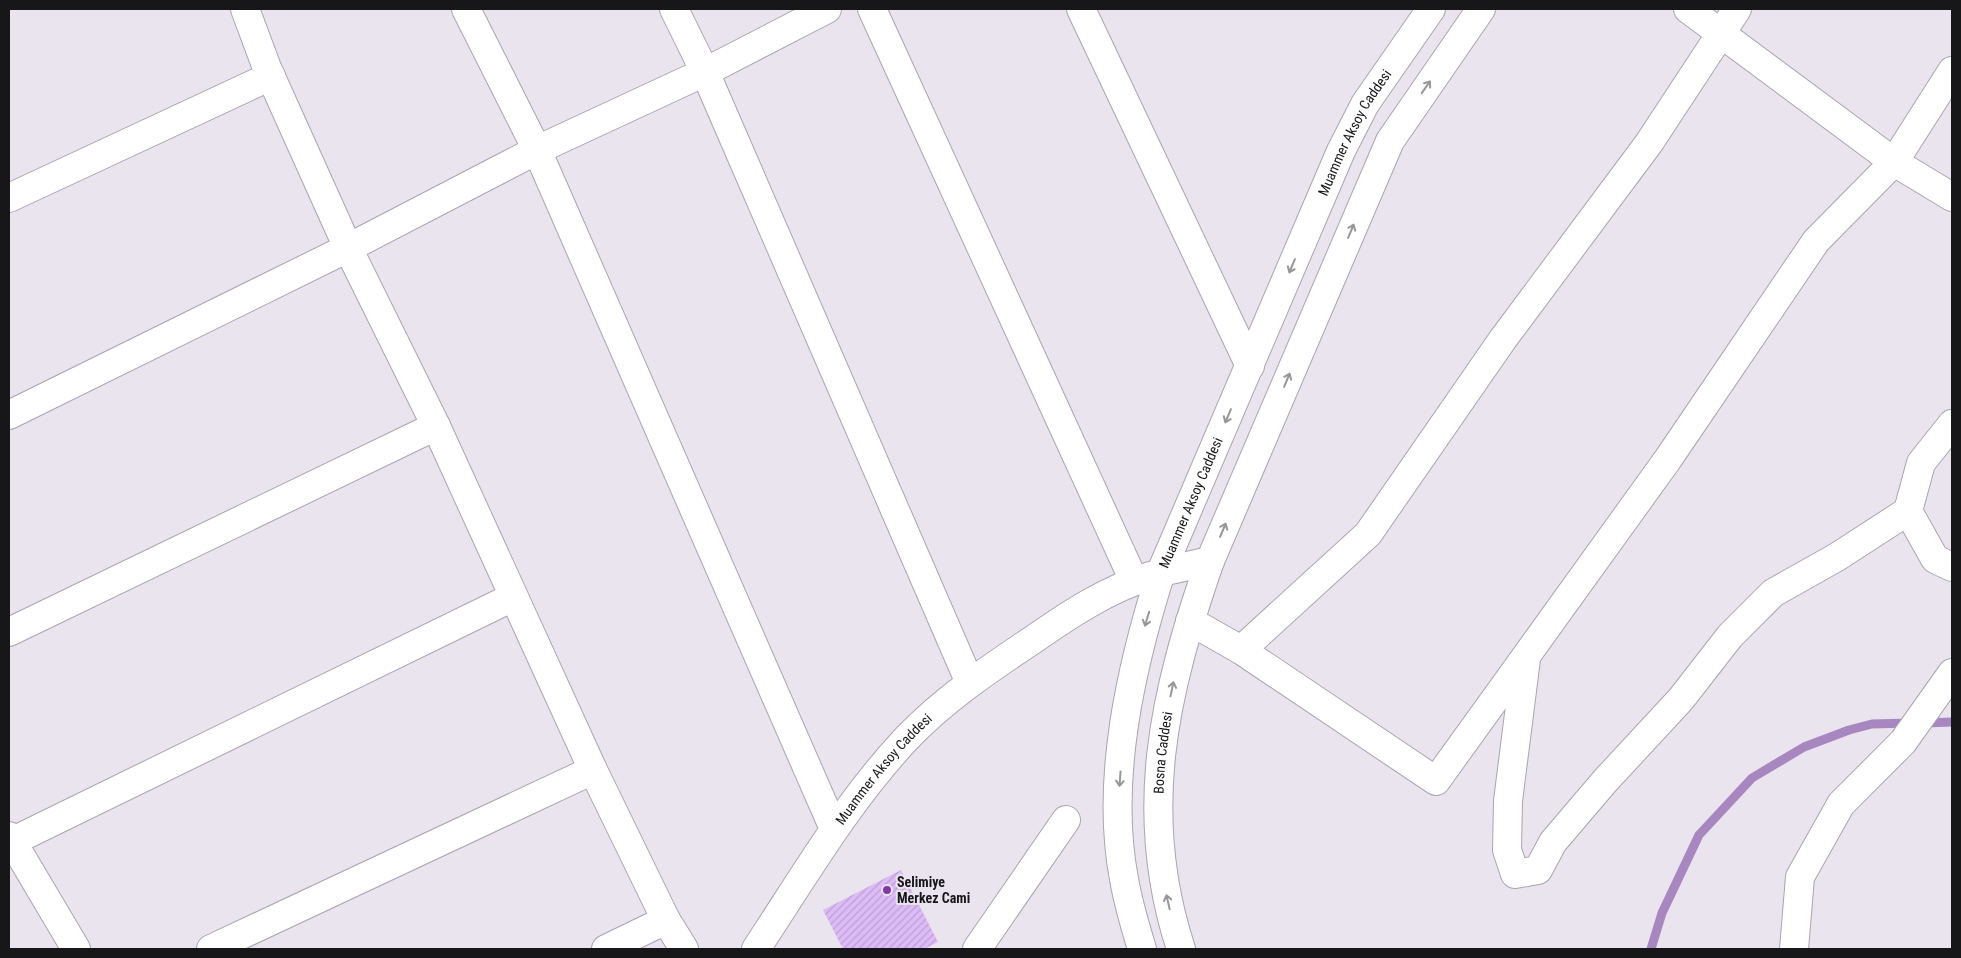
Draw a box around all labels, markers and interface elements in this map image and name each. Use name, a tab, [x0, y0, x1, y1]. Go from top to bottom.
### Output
street label: Muammer Aksoy Caddesi	[1315, 66, 1394, 198]
one-way arrow	[1421, 81, 1431, 95]
one-way arrow	[1346, 224, 1356, 239]
one-way arrow	[1286, 258, 1296, 273]
one-way arrow	[1283, 373, 1292, 388]
one-way arrow	[1223, 408, 1233, 423]
street label: Muammer Aksoy Caddesi	[1156, 435, 1226, 571]
one-way arrow	[1219, 523, 1229, 538]
one-way arrow	[1141, 610, 1151, 626]
one-way arrow	[1168, 682, 1177, 698]
street label: Muammer Aksoy Caddesi	[832, 710, 935, 828]
street label: Bosna Caddesi	[1150, 710, 1175, 794]
one-way arrow	[1115, 770, 1124, 786]
place label: Selimiye Merkez Cami	[897, 874, 970, 906]
marker: Selimiye Merkez Cami	[881, 884, 893, 896]
one-way arrow	[1163, 895, 1172, 911]

